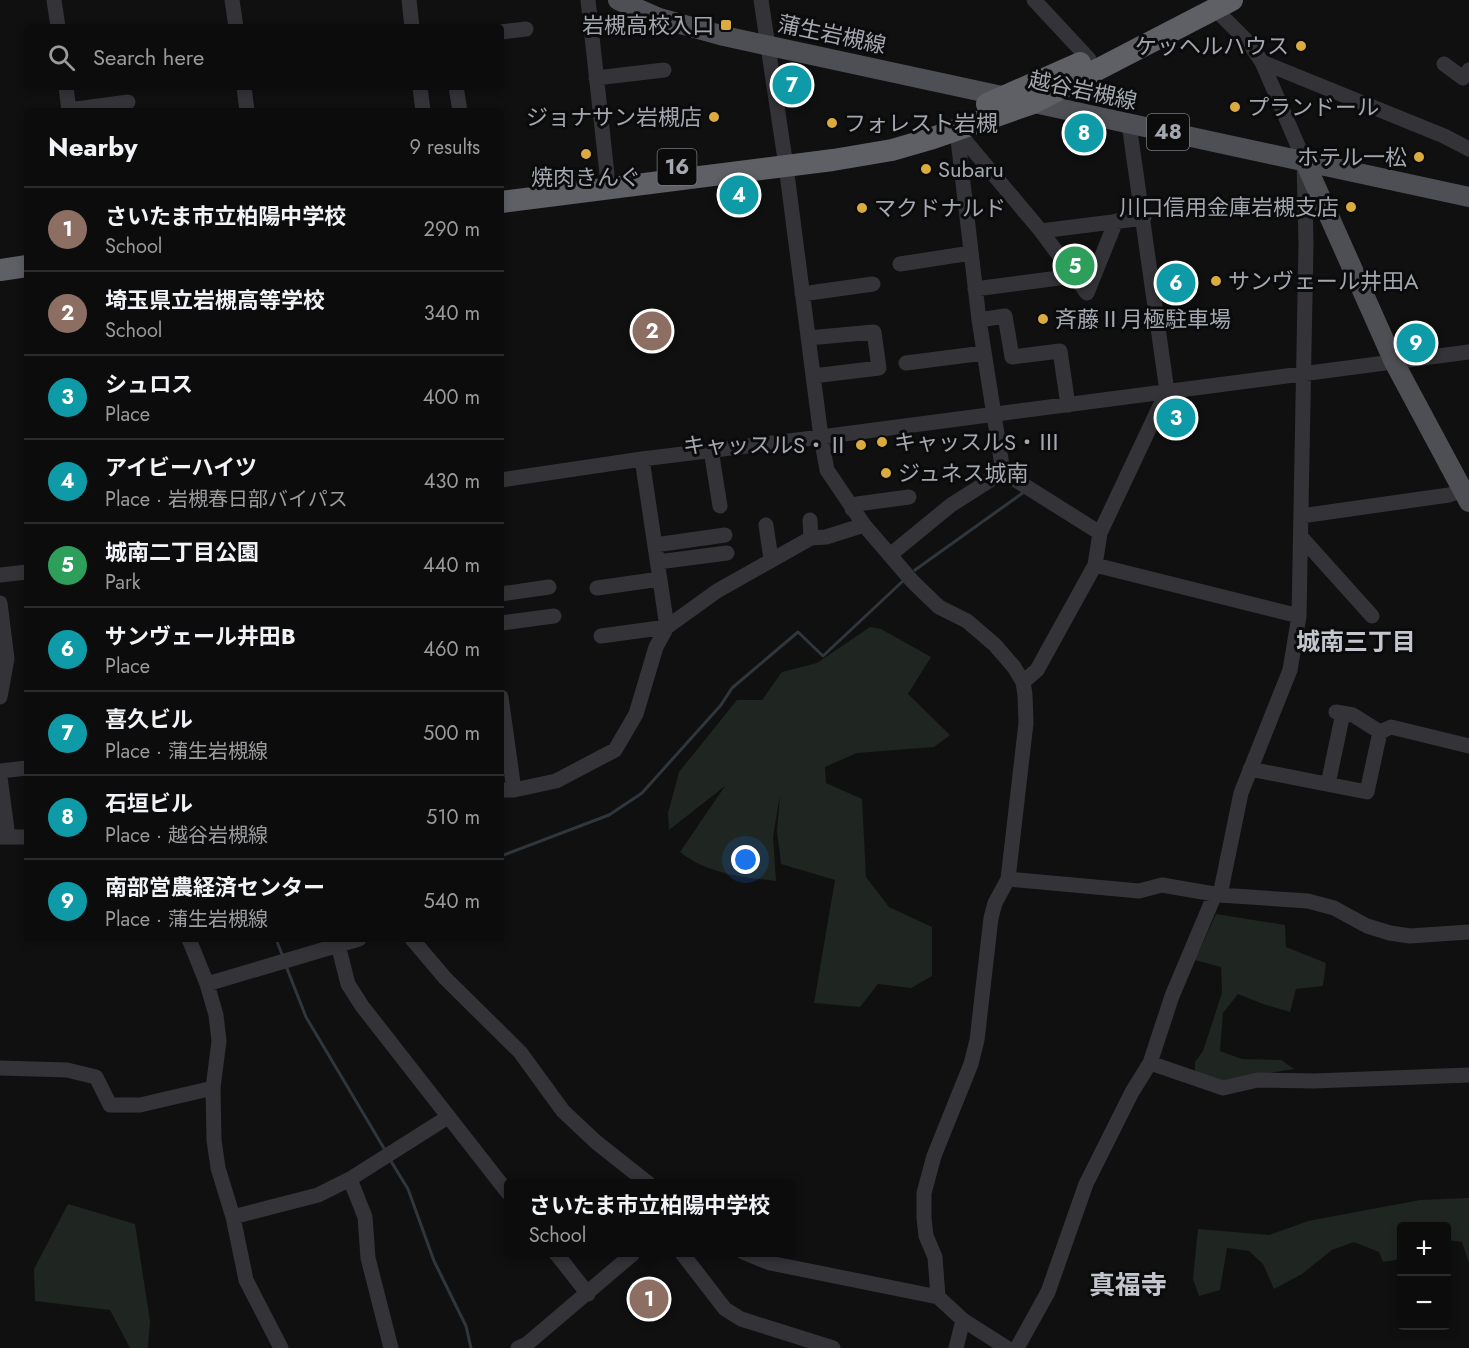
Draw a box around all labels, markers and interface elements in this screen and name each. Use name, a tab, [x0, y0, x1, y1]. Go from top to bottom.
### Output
street label: 蒲生岩槻線	[775, 7, 889, 61]
place label: 岩槻高校入口	[582, 9, 714, 41]
marker: 岩槻高校入口	[719, 18, 733, 32]
search box	[24, 24, 504, 90]
place label: ケッヘルハウス	[1135, 30, 1289, 62]
marker: ケッヘルハウス	[1294, 39, 1308, 53]
icon: search	[45, 41, 78, 74]
text: Search here	[93, 41, 204, 73]
pin: 7	[772, 62, 812, 107]
street label: 越谷岩槻線	[1026, 63, 1140, 117]
place label: プランドール	[1247, 91, 1379, 123]
marker: プランドール	[1228, 100, 1242, 114]
place label: ジョナサン岩槻店	[526, 101, 702, 133]
place label: フォレスト岩槻	[844, 107, 998, 139]
marker: ジョナサン岩槻店	[707, 110, 721, 124]
pin: 8	[1064, 110, 1104, 156]
road number: 48	[1147, 114, 1189, 150]
marker: フォレスト岩槻	[825, 116, 839, 130]
text: Nearby	[48, 128, 137, 166]
text: 9 results	[410, 133, 480, 162]
place label: ホテル一松	[1297, 141, 1407, 173]
marker: 焼肉きんぐ	[579, 147, 593, 161]
road number: 16	[658, 149, 696, 185]
marker: ホテル一松	[1412, 150, 1426, 164]
place label: Subaru	[938, 153, 1004, 185]
place label: 焼肉きんぐ	[531, 161, 641, 193]
marker: Subaru	[919, 162, 933, 176]
pin: 4	[720, 172, 758, 218]
place label: 川口信用金庫岩槻支店	[1119, 191, 1339, 223]
place label: マクドナルド	[874, 192, 1006, 224]
text: さいたま市立柏陽中学校	[105, 200, 346, 232]
marker: 川口信用金庫岩槻支店	[1344, 200, 1358, 214]
marker: マクドナルド	[855, 201, 869, 215]
text: 1	[62, 215, 73, 244]
text: 290 m	[424, 215, 480, 244]
text: School	[105, 232, 162, 261]
pin: 5	[1056, 244, 1094, 288]
pin: 6	[1156, 260, 1196, 306]
place label: サンヴェール井田A	[1228, 265, 1419, 297]
marker: サンヴェール井田A	[1209, 274, 1223, 288]
text: 埼玉県立岩槻高等学校	[105, 284, 325, 316]
text: 2	[61, 299, 74, 328]
text: 340 m	[424, 299, 480, 328]
place label: 斉藤Ⅱ月極駐車場	[1055, 303, 1231, 335]
pin: 2	[632, 308, 672, 354]
marker: 斉藤Ⅱ月極駐車場	[1036, 312, 1050, 326]
text: School	[105, 316, 162, 345]
pin: 9	[1396, 320, 1436, 366]
text: シュロス	[105, 368, 193, 400]
text: 3	[61, 383, 74, 412]
text: 400 m	[423, 383, 480, 412]
pin: 3	[1156, 396, 1196, 440]
text: Place	[105, 400, 150, 429]
place label: キャッスルS・Ⅲ	[894, 426, 1060, 458]
place label: キャッスルS・Ⅱ	[683, 429, 849, 461]
marker: キャッスルS・Ⅲ	[875, 435, 889, 449]
marker: キャッスルS・Ⅱ	[854, 438, 868, 452]
text: アイビーハイツ	[105, 451, 257, 483]
place label: ジュネス城南	[898, 457, 1028, 489]
marker: ジュネス城南	[879, 466, 893, 480]
text: 4	[61, 467, 74, 496]
text: 430 m	[424, 467, 480, 496]
text: Place · 岩槻春日部バイパス	[105, 485, 348, 514]
text: 城南二丁目公園	[105, 536, 259, 568]
text: 5	[61, 551, 74, 580]
text: 440 m	[423, 551, 480, 580]
text: Park	[105, 568, 141, 597]
text: サンヴェール井田B	[105, 620, 296, 652]
district label: 城南三丁目	[1296, 624, 1416, 659]
text: 6	[61, 635, 74, 664]
text: 460 m	[423, 635, 480, 664]
text: Place	[105, 652, 150, 681]
text: 喜久ビル	[105, 703, 193, 735]
text: 7	[61, 719, 74, 748]
text: 500 m	[423, 719, 480, 748]
text: Place · 蒲生岩槻線	[105, 737, 268, 766]
text: 石垣ビル	[105, 787, 193, 819]
text: 8	[61, 803, 74, 832]
text: 510 m	[426, 803, 480, 832]
text: Place · 越谷岩槻線	[105, 821, 268, 850]
your location	[731, 845, 760, 874]
text: 南部営農経済センター	[105, 871, 325, 903]
text: 9	[61, 887, 74, 916]
text: 540 m	[423, 887, 480, 916]
text: Place · 蒲生岩槻線	[105, 905, 268, 934]
popup	[504, 1179, 795, 1257]
text: さいたま市立柏陽中学校	[529, 1189, 770, 1221]
text: School	[529, 1221, 586, 1250]
map controls	[1397, 1222, 1451, 1330]
button: +	[1397, 1222, 1451, 1276]
district label: 真福寺	[1089, 1266, 1167, 1304]
pin: 1	[630, 1276, 668, 1322]
button: −	[1397, 1276, 1451, 1330]

